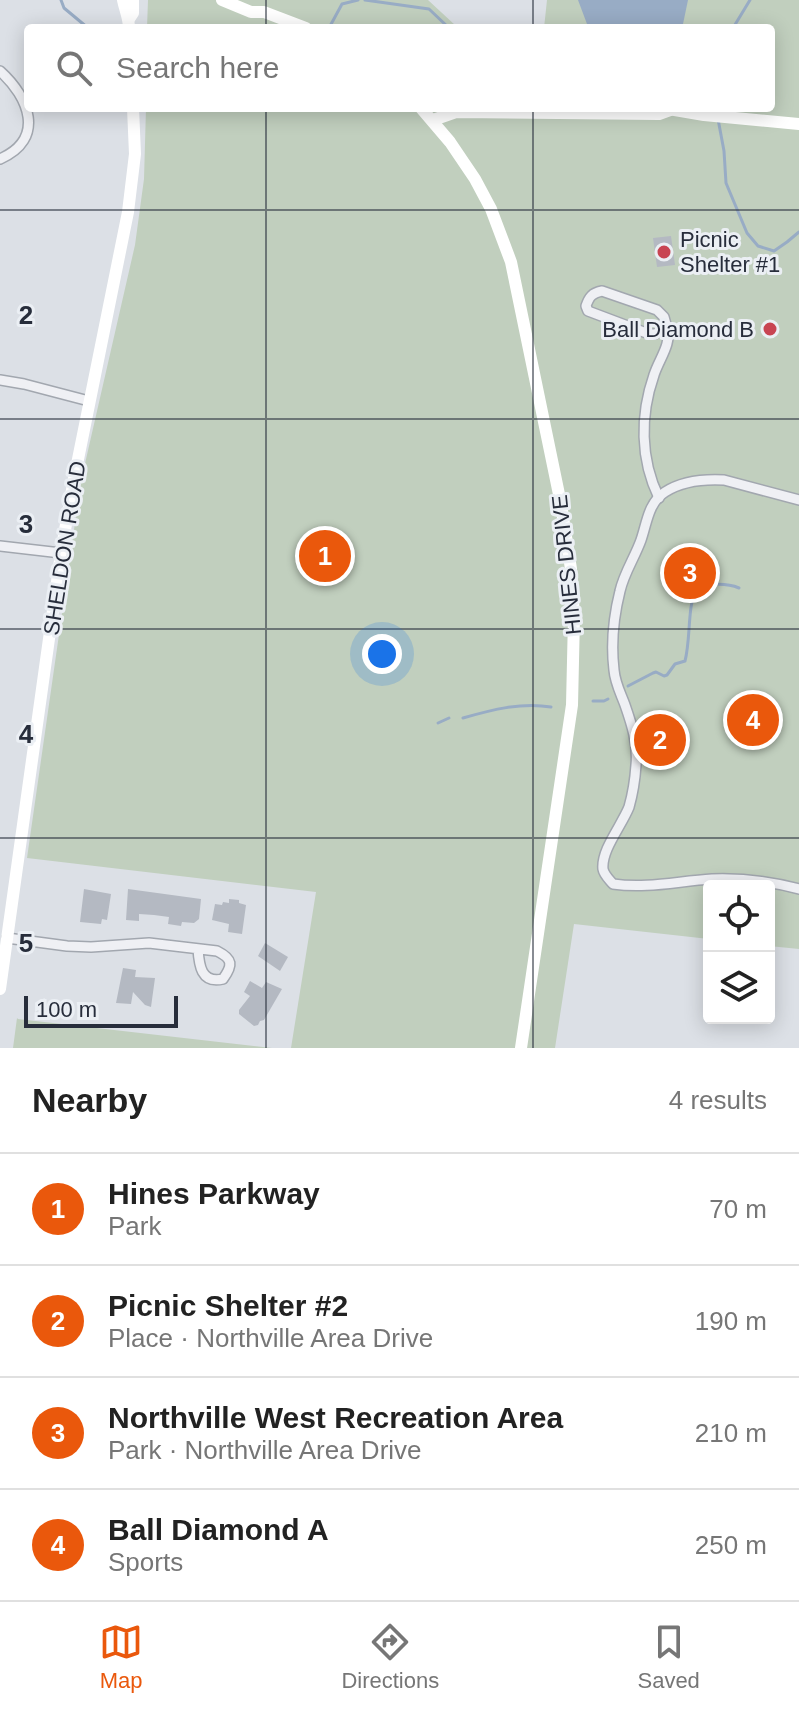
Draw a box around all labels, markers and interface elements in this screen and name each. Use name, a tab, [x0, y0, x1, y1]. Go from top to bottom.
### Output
search box	[24, 24, 775, 112]
icon: search	[52, 46, 96, 90]
text: Search here	[116, 51, 279, 84]
place label: Picnic Shelter #1	[680, 227, 780, 277]
marker: Picnic Shelter #1	[655, 243, 673, 261]
text: 2	[19, 300, 33, 330]
place label: Ball Diamond B	[602, 317, 754, 342]
marker: Ball Diamond B	[761, 320, 779, 338]
street label: SHELDON ROAD	[38, 459, 91, 637]
street label: HINES DRIVE	[547, 494, 586, 636]
text: 3	[19, 509, 33, 539]
pin: 1	[299, 526, 351, 586]
pin: 3	[664, 543, 716, 603]
your location	[362, 634, 402, 674]
pin: 4	[727, 690, 779, 750]
pin: 2	[634, 710, 686, 770]
text: 4	[19, 719, 34, 749]
map controls	[703, 880, 775, 1024]
button: locate	[703, 880, 775, 952]
text: 5	[19, 928, 33, 958]
button: layers	[703, 952, 775, 1024]
scale bar	[24, 992, 178, 1028]
text: 100 m	[36, 997, 97, 1022]
text: Nearby	[32, 1081, 147, 1119]
text: 4 results	[669, 1085, 767, 1115]
text: Hines Parkway	[108, 1177, 320, 1210]
text: 1	[51, 1194, 65, 1224]
text: 70 m	[709, 1194, 767, 1224]
text: Park	[108, 1211, 161, 1241]
text: Picnic Shelter #2	[108, 1289, 348, 1322]
text: 2	[51, 1306, 65, 1336]
text: 190 m	[695, 1306, 767, 1336]
text: Place · Northville Area Drive	[108, 1323, 433, 1353]
text: Northville West Recreation Area	[108, 1401, 563, 1434]
text: 3	[51, 1418, 65, 1448]
text: 210 m	[695, 1418, 767, 1448]
text: Park · Northville Area Drive	[108, 1435, 422, 1465]
text: Ball Diamond A	[108, 1513, 329, 1546]
text: 4	[51, 1530, 65, 1560]
text: 250 m	[695, 1530, 767, 1560]
text: Sports	[108, 1547, 183, 1577]
tab: Map	[99, 1620, 143, 1694]
tab: Directions	[341, 1620, 439, 1694]
tab: Saved	[637, 1620, 700, 1694]

